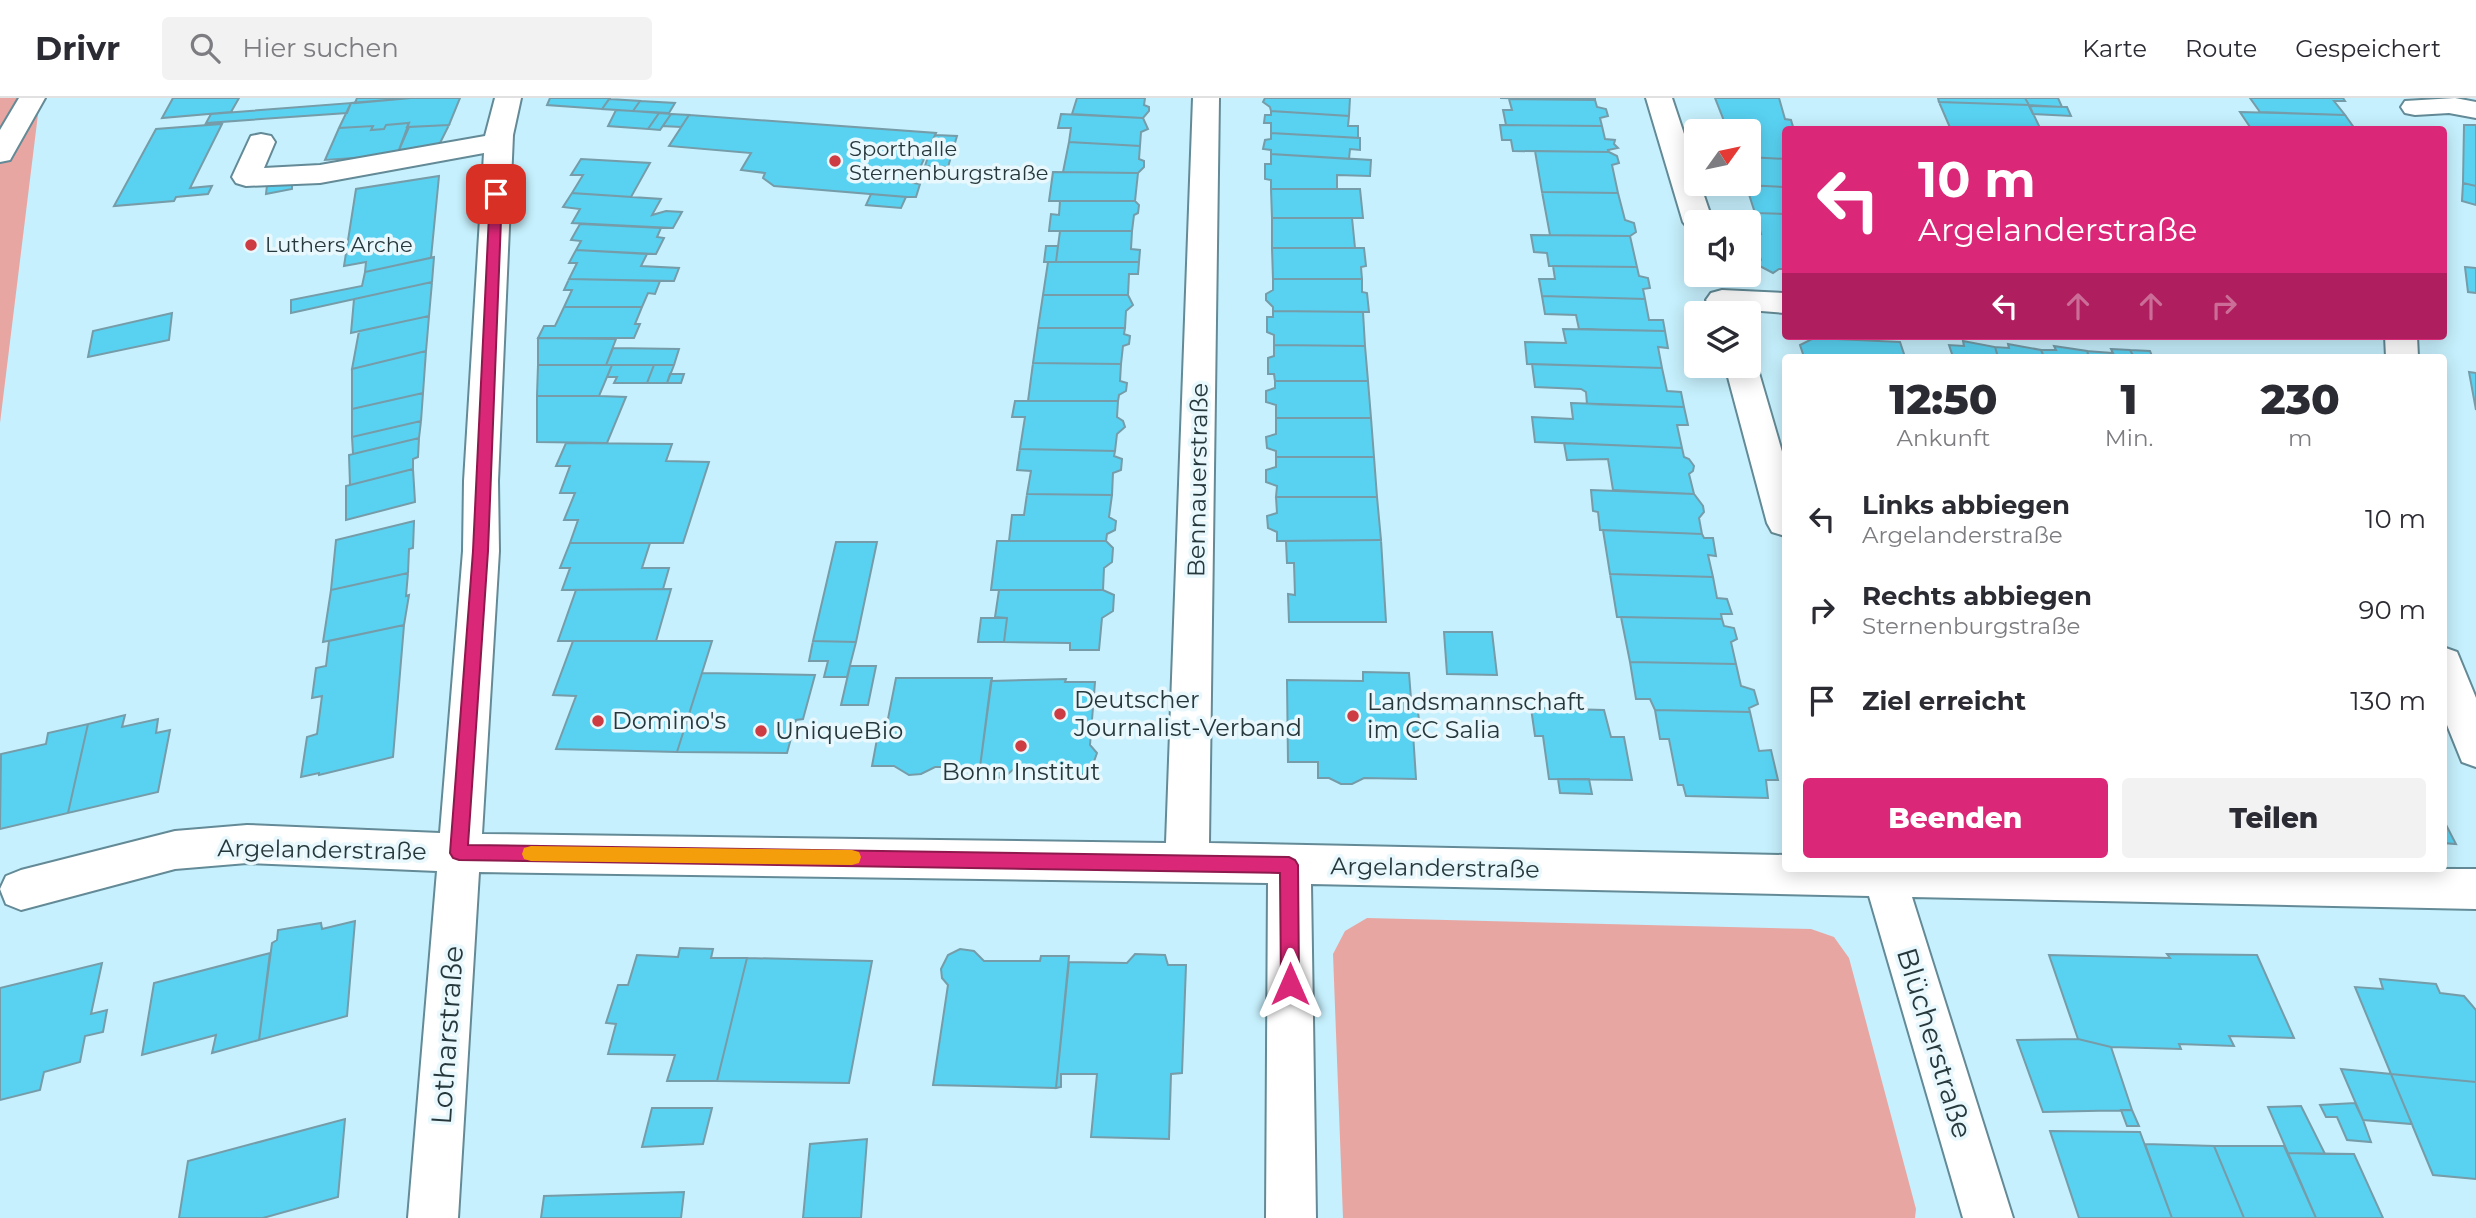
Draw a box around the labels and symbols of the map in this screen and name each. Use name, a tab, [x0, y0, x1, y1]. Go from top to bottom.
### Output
north arrow	[1684, 119, 1760, 196]
place label: Sporthalle Sternenburgstraße	[849, 136, 1048, 185]
marker: Sporthalle Sternenburgstraße	[827, 153, 843, 169]
pin	[466, 164, 526, 224]
place label: Luthers Arche	[265, 232, 413, 257]
marker: Luthers Arche	[243, 237, 259, 253]
street label: Bennauerstraße	[1181, 383, 1214, 577]
place label: Deutscher Journalist-Verband	[1073, 685, 1302, 742]
place label: Landsmannschaft im CC Salia	[1367, 687, 1585, 744]
place label: Domino's	[612, 706, 726, 735]
marker: Deutscher Journalist-Verband	[1052, 706, 1068, 722]
marker: Landsmannschaft im CC Salia	[1345, 708, 1361, 724]
marker: Domino's	[590, 713, 606, 729]
place label: UniqueBio	[775, 716, 903, 745]
marker: UniqueBio	[753, 723, 769, 739]
marker: Bonn Institut	[1013, 738, 1029, 754]
place label: Bonn Institut	[942, 757, 1101, 786]
street label: Argelanderstraße	[217, 833, 427, 866]
street label: Argelanderstraße	[1330, 851, 1540, 884]
street label: Lotharstraße	[424, 944, 470, 1126]
street label: Blücherstraße	[1890, 944, 1980, 1142]
position arrow	[1253, 947, 1327, 1021]

